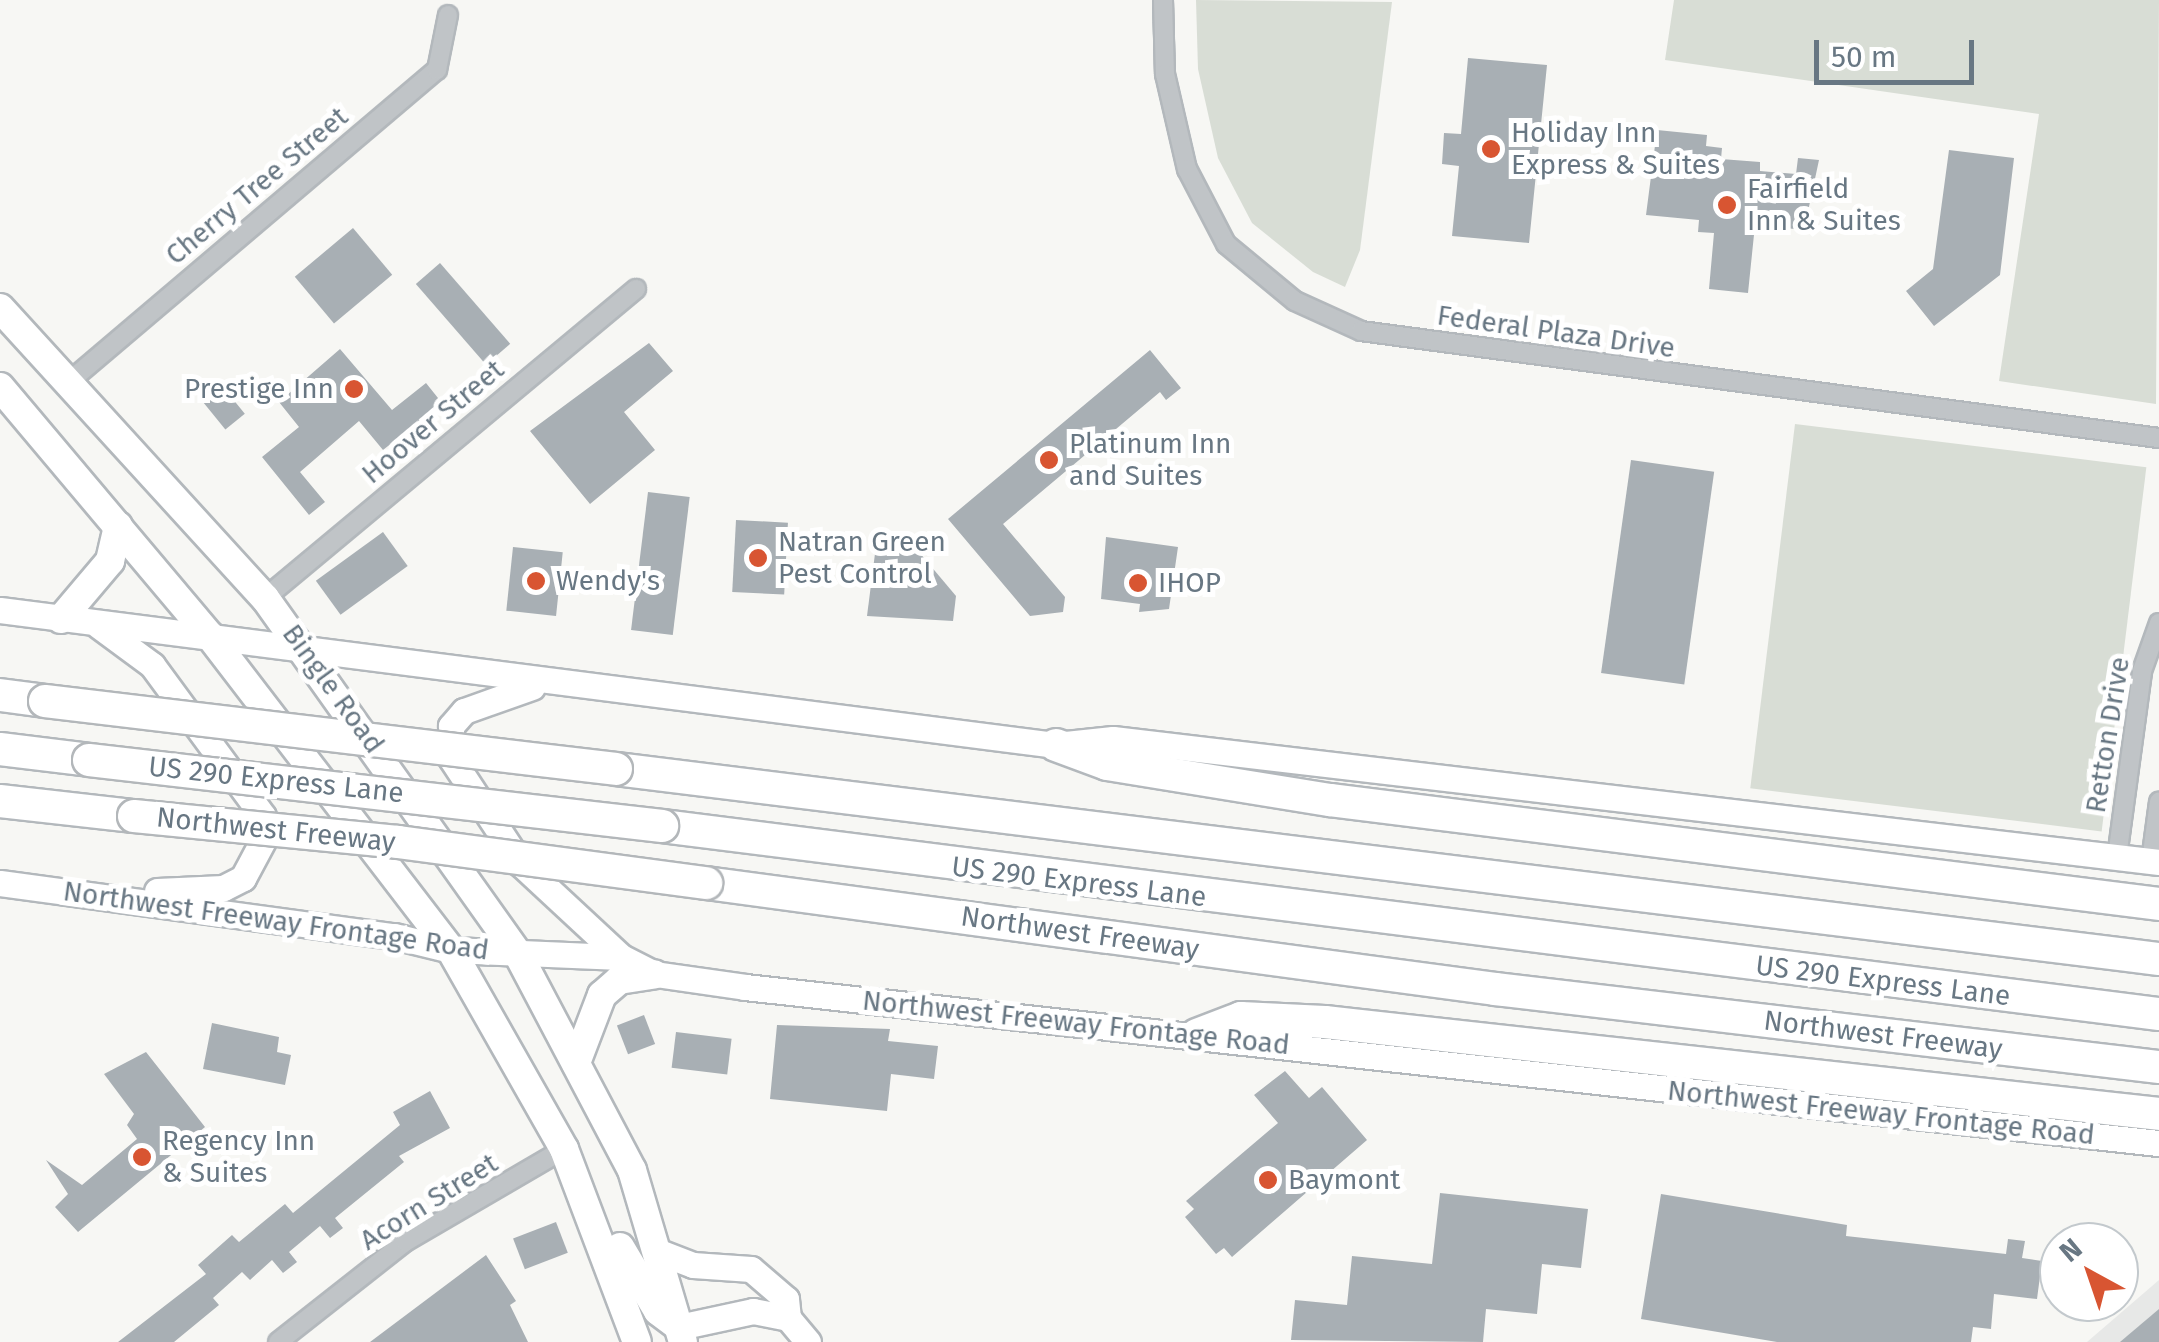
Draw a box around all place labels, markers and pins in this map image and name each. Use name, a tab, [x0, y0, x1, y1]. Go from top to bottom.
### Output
place label: Holiday Inn Express & Suites	[1511, 116, 1720, 182]
marker: Holiday Inn Express & Suites	[1480, 138, 1502, 160]
place label: Fairfield Inn & Suites	[1747, 172, 1901, 238]
marker: Fairfield Inn & Suites	[1716, 194, 1738, 216]
place label: Prestige Inn	[184, 372, 334, 406]
marker: Prestige Inn	[343, 378, 365, 400]
place label: Platinum Inn and Suites	[1069, 427, 1231, 493]
marker: Platinum Inn and Suites	[1038, 449, 1060, 471]
place label: Natran Green Pest Control	[778, 525, 946, 591]
marker: Natran Green Pest Control	[747, 547, 769, 569]
place label: Wendy's	[556, 564, 660, 598]
place label: IHOP	[1158, 566, 1221, 600]
marker: Wendy's	[525, 570, 547, 592]
marker: IHOP	[1127, 572, 1149, 594]
place label: Regency Inn & Suites	[162, 1124, 315, 1190]
marker: Regency Inn & Suites	[131, 1146, 153, 1168]
place label: Baymont	[1288, 1163, 1400, 1197]
marker: Baymont	[1257, 1169, 1279, 1191]

